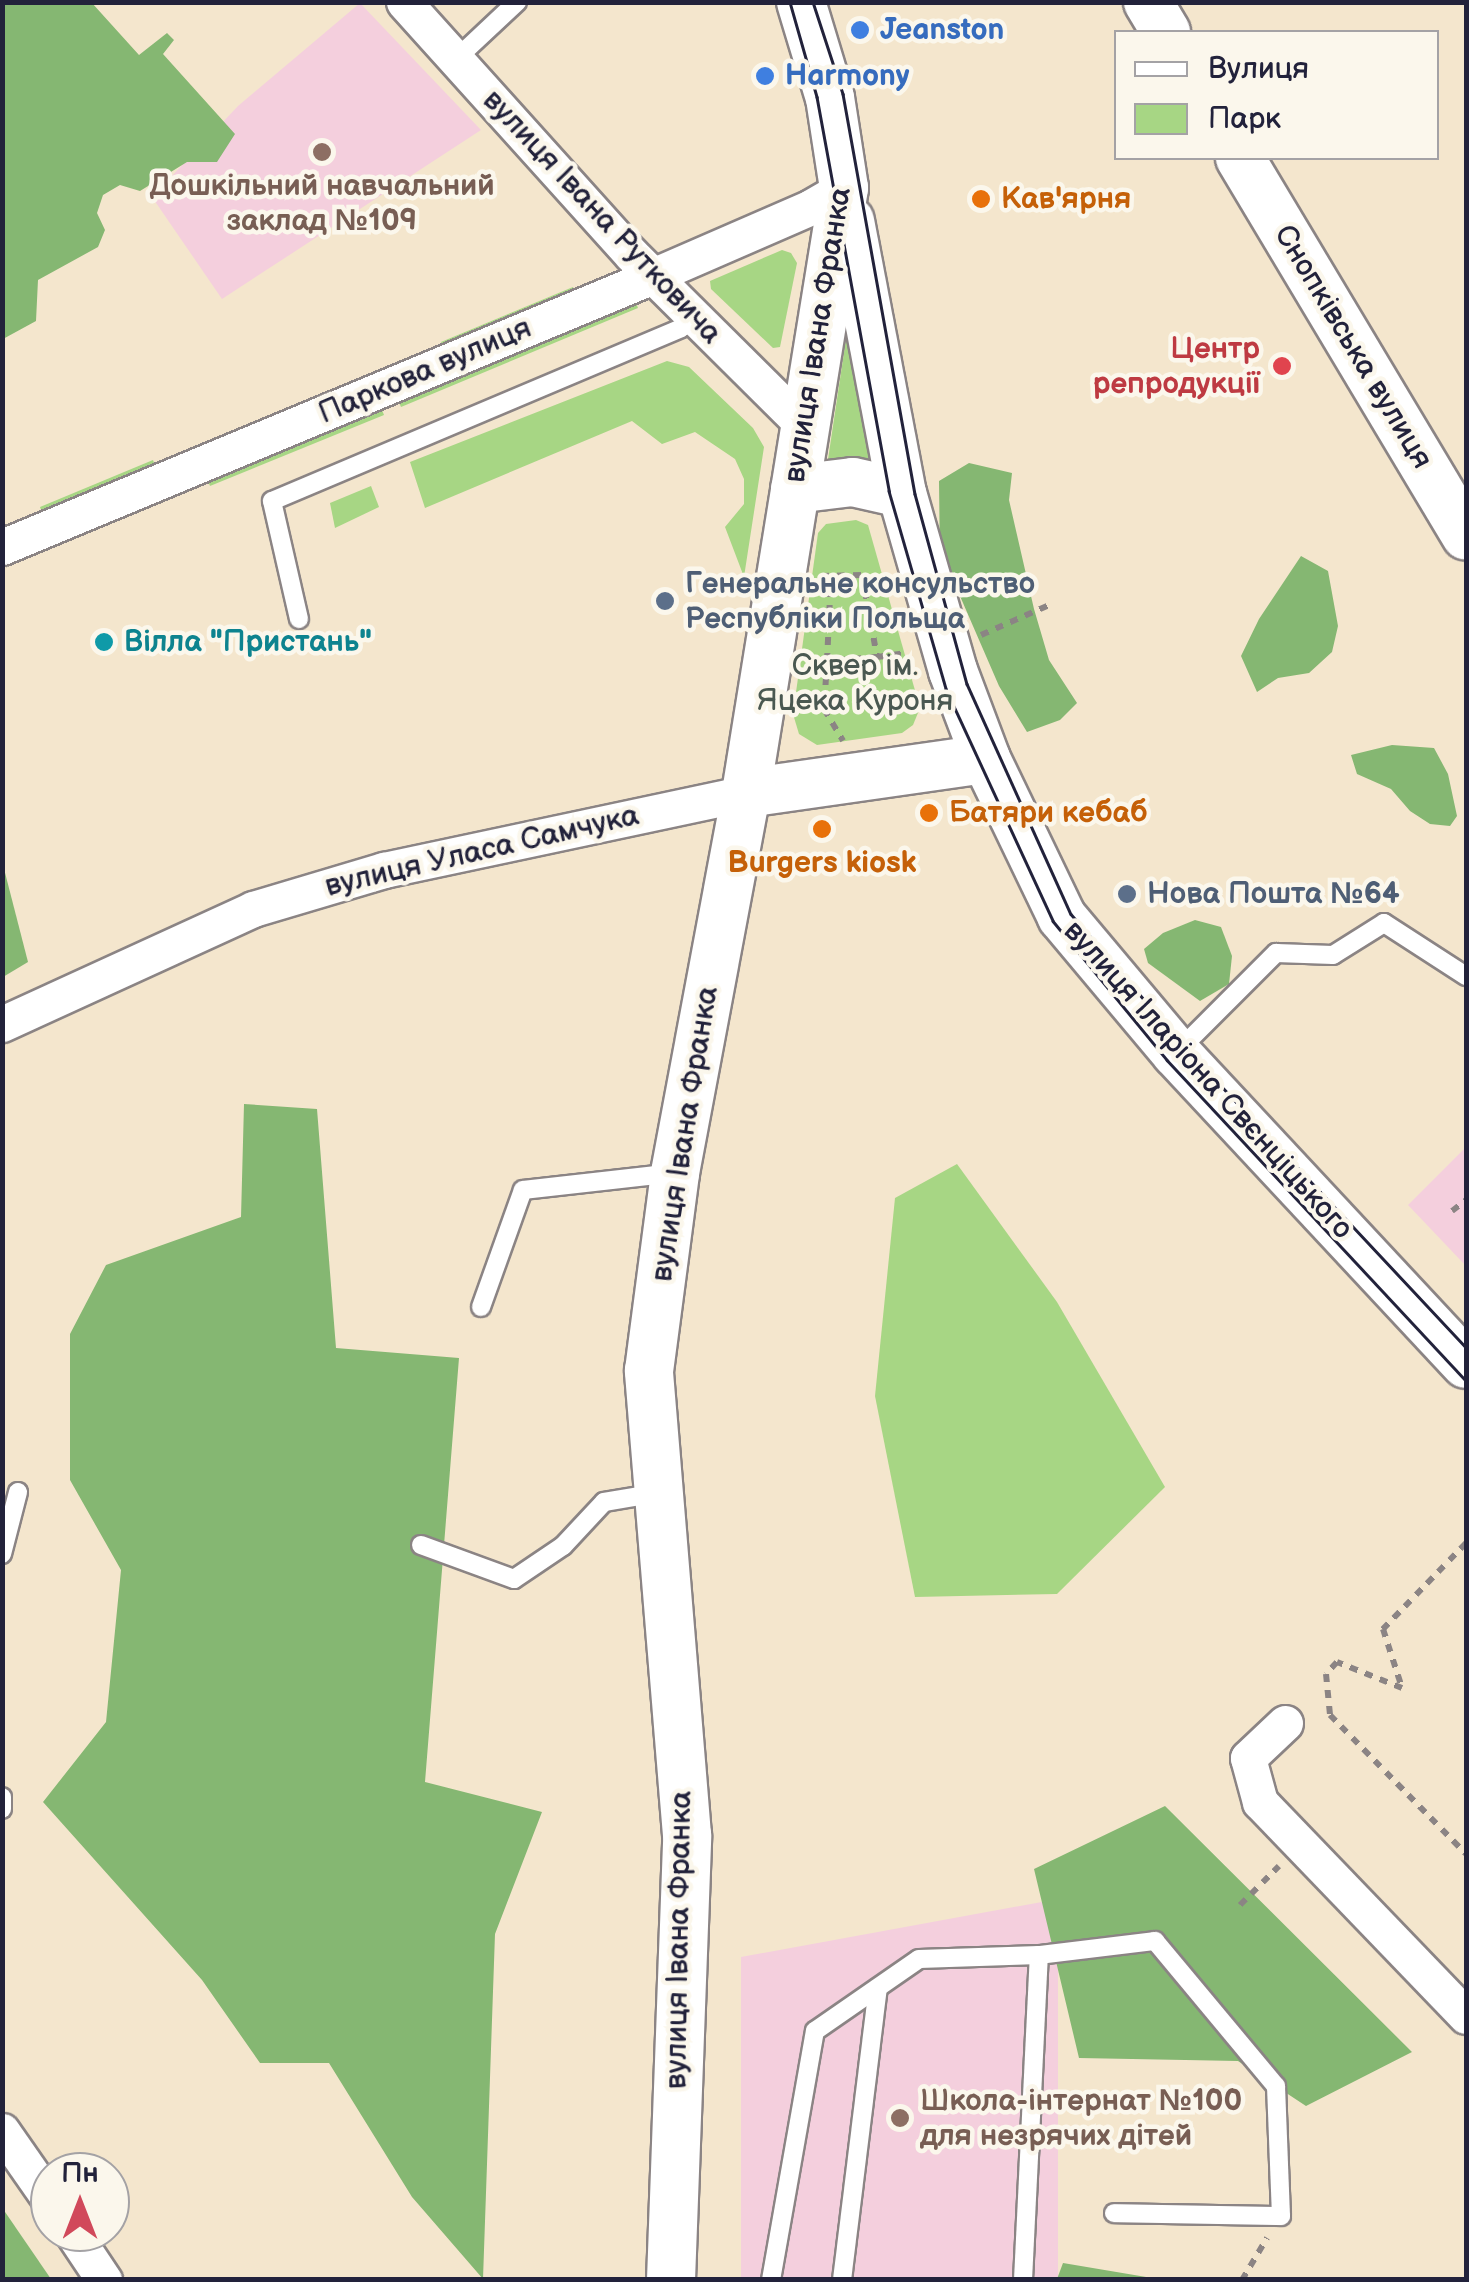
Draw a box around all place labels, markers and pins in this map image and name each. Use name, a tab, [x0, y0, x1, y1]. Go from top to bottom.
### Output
place label: Jeanston	[880, 12, 1004, 48]
marker: Jeanston	[849, 19, 871, 41]
place label: Harmony	[785, 58, 910, 94]
marker: Harmony	[754, 65, 776, 87]
marker: Дошкільний навчальний заклад №109	[311, 141, 333, 163]
place label: Дошкільний навчальний заклад №109	[149, 168, 495, 238]
place label: Кав'ярня	[1001, 181, 1131, 217]
marker: Кав'ярня	[970, 188, 992, 210]
place label: Центр репродукції	[1093, 331, 1260, 402]
marker: Центр репродукції	[1269, 353, 1295, 379]
place label: Генеральне консульство Республіки Польща	[685, 566, 1035, 636]
marker: Генеральне консульство Республіки Польща	[654, 590, 676, 612]
place label: Вілла "Пристань"	[124, 624, 372, 660]
marker: Вілла "Пристань"	[93, 631, 115, 653]
place label: Батяри кебаб	[949, 795, 1148, 831]
marker: Батяри кебаб	[918, 802, 940, 824]
marker: Burgers kiosk	[811, 818, 833, 840]
place label: Burgers kiosk	[728, 845, 916, 881]
place label: Нова Пошта №64	[1147, 876, 1400, 912]
marker: Нова Пошта №64	[1116, 883, 1138, 905]
place label: Школа-інтернат №100 для незрячих дітей	[920, 2083, 1242, 2154]
marker: Школа-інтернат №100 для незрячих дітей	[889, 2107, 911, 2129]

